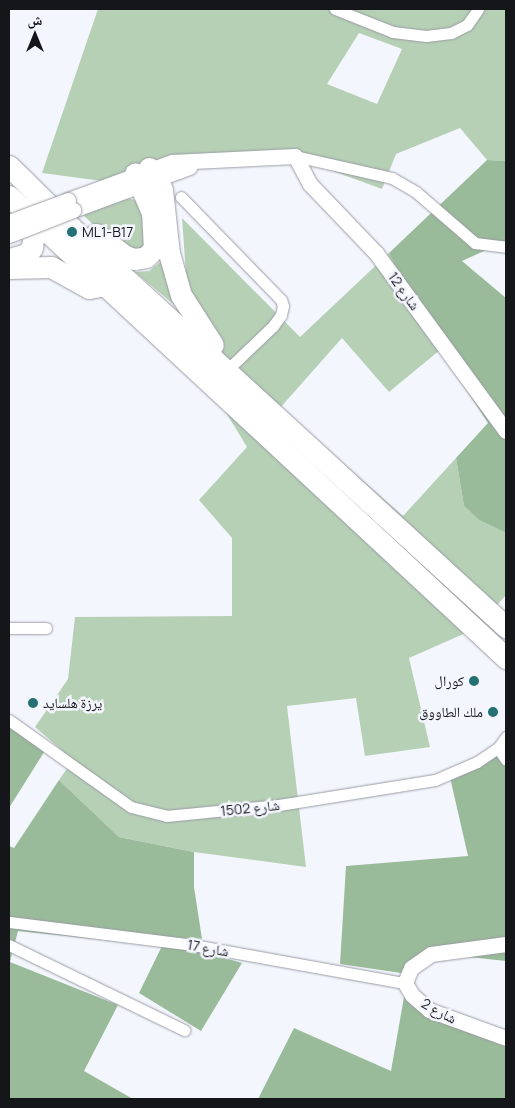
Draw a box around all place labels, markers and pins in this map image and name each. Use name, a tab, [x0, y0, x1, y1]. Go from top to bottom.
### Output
place label: ML1-B17	[82, 224, 133, 240]
marker: ML1-B17	[66, 226, 78, 238]
place label: كورال	[435, 673, 464, 689]
marker: كورال	[468, 675, 480, 687]
place label: يرزة هلسايد	[43, 695, 102, 711]
marker: يرزة هلسايد	[27, 697, 39, 709]
place label: ملك الطاووق	[419, 704, 483, 720]
marker: ملك الطاووق	[487, 706, 499, 718]

